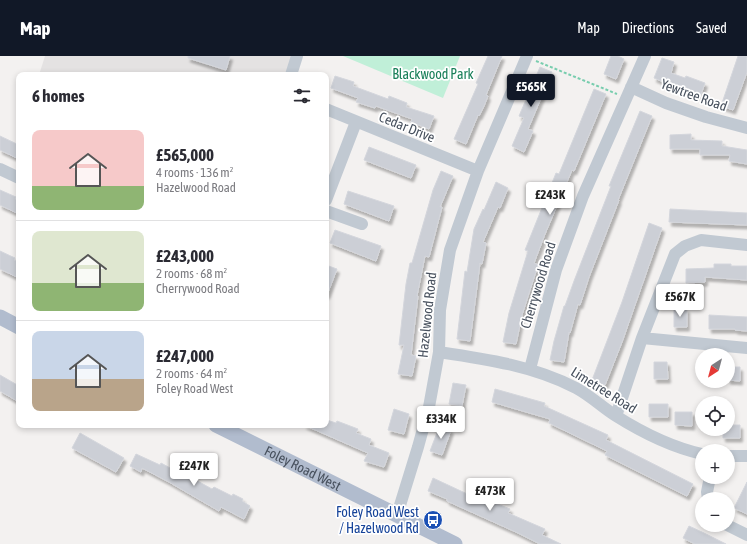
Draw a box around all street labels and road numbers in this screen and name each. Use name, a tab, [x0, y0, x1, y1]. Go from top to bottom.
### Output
street label: Yewtree Road	[659, 76, 729, 114]
street label: Cedar Drive	[377, 109, 437, 145]
street label: Cherrywood Road	[517, 240, 559, 330]
street label: Hazelwood Road	[415, 271, 439, 359]
street label: Limetree Road	[568, 363, 640, 417]
street label: Foley Road West	[262, 443, 344, 494]

